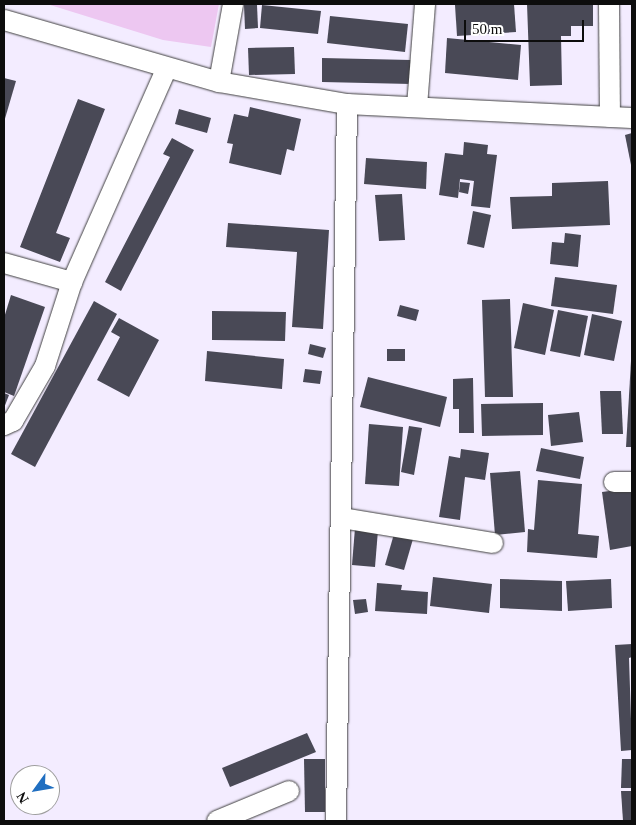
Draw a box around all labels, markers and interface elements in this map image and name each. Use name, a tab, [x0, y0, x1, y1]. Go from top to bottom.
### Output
scale bar	[466, 10, 586, 42]
text: 50 m	[472, 21, 502, 37]
north arrow	[10, 765, 60, 815]
text: N	[14, 789, 32, 806]

